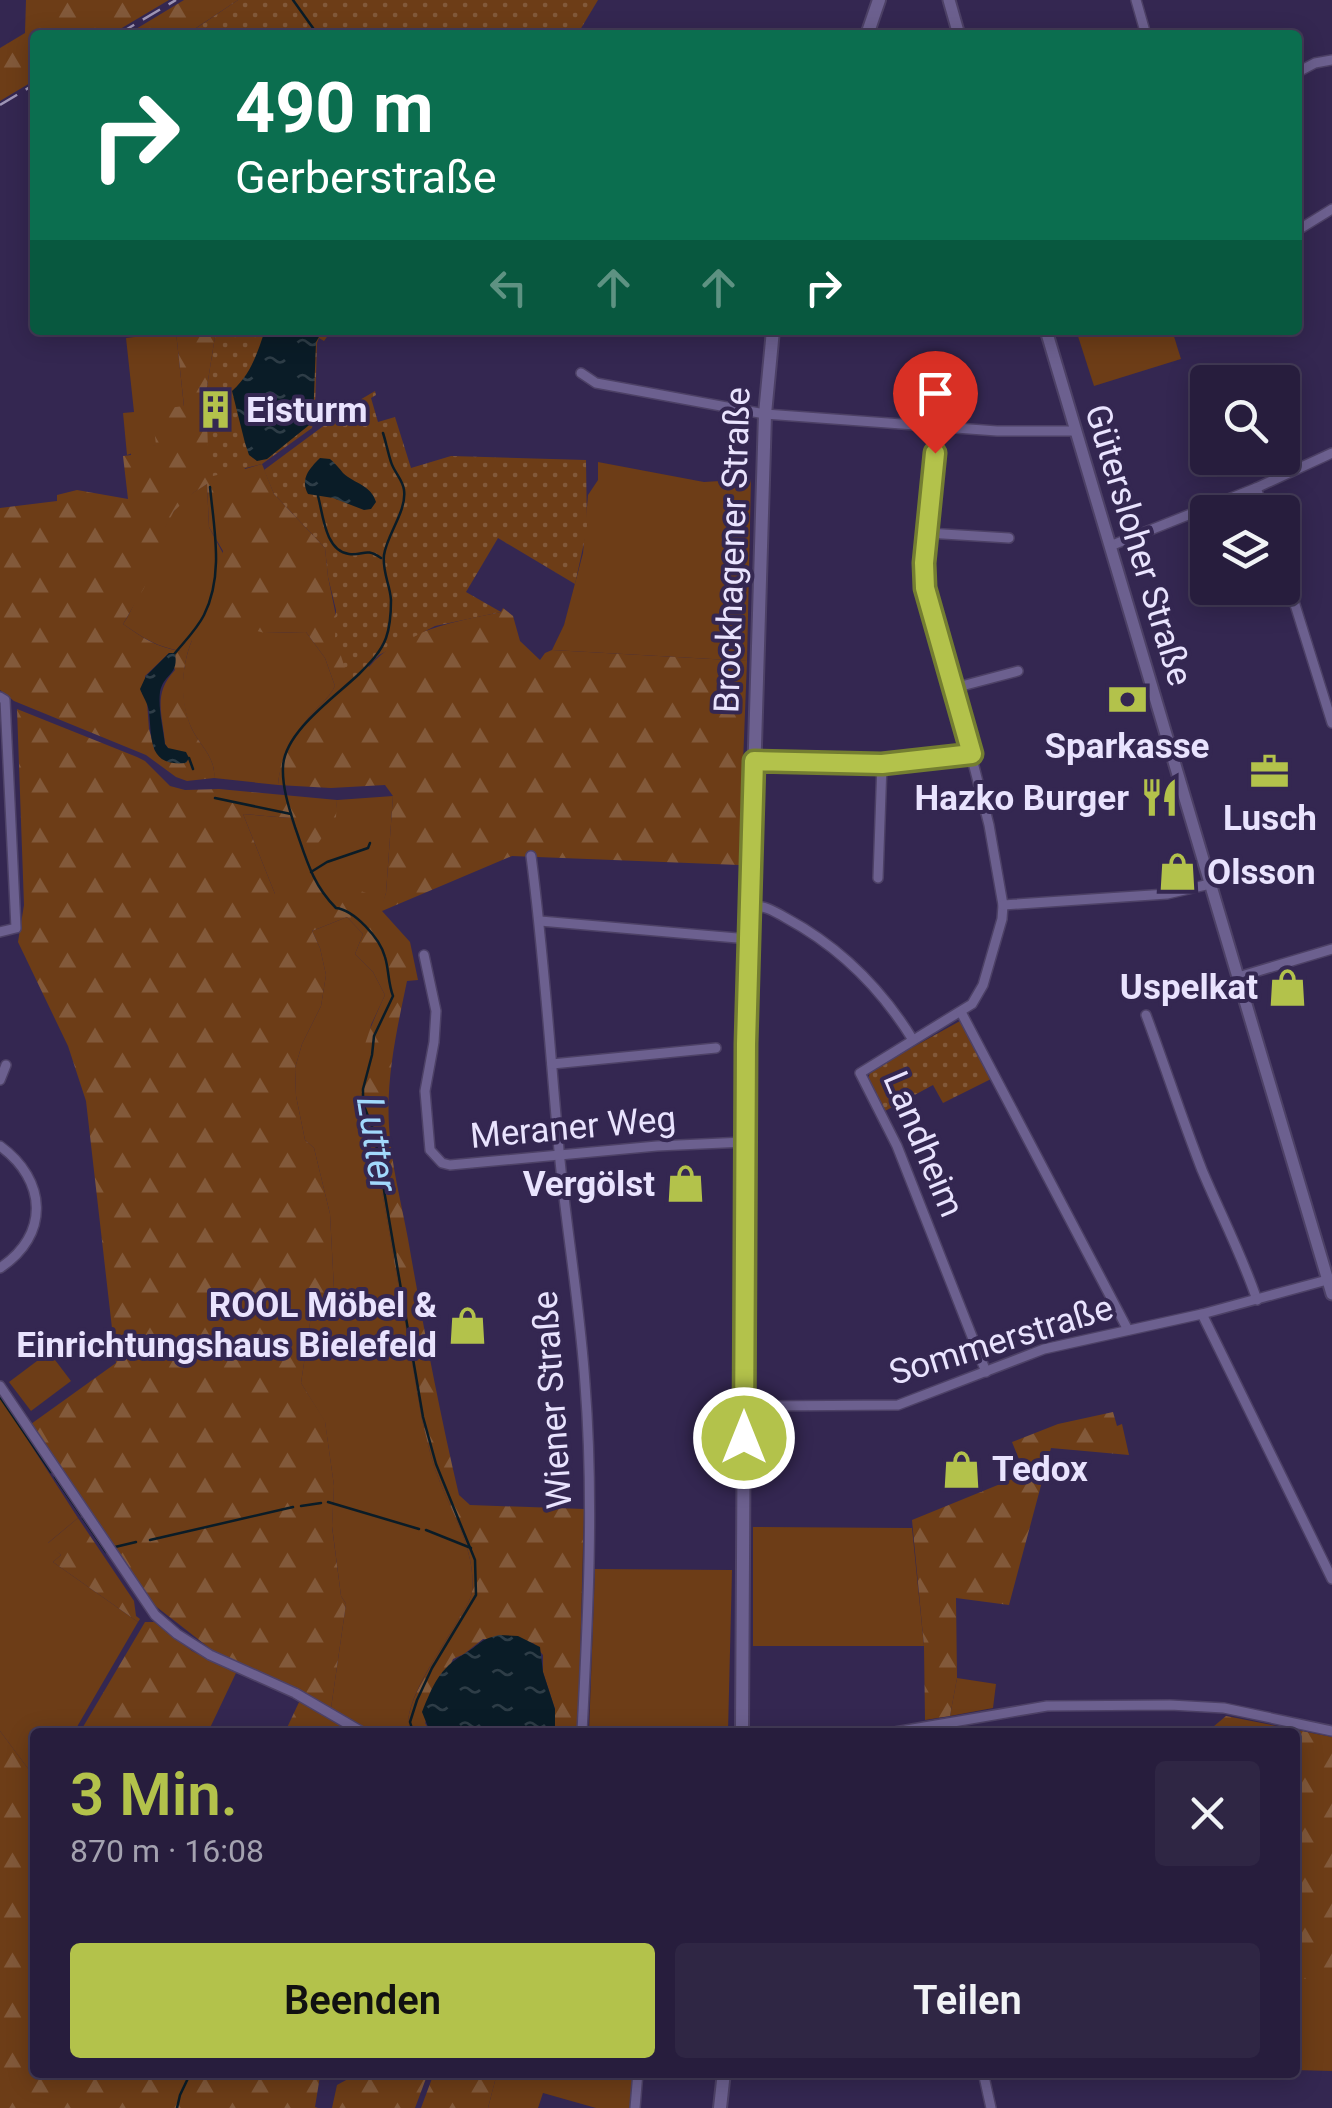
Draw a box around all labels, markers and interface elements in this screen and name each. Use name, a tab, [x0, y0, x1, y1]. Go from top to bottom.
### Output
text: 490 m	[235, 67, 434, 149]
icon: right	[70, 70, 200, 200]
text: Gerberstraße	[235, 151, 497, 204]
icon: left	[481, 260, 536, 315]
icon: ahead	[586, 260, 641, 315]
icon: ahead	[691, 260, 746, 315]
icon: right	[796, 260, 851, 315]
pin	[893, 351, 978, 454]
map controls	[1190, 365, 1300, 605]
button: search	[1190, 365, 1300, 475]
icon: arrive	[908, 366, 963, 421]
street label: Brockhagener Straße	[706, 386, 759, 714]
building icon: Eisturm	[195, 389, 237, 431]
place label: Eisturm	[246, 390, 368, 431]
street label: Gütersloher Straße	[1076, 400, 1201, 691]
button: layers	[1190, 495, 1300, 605]
bank icon: Sparkasse	[1106, 678, 1148, 720]
place label: Sparkasse	[1044, 726, 1210, 767]
office icon: Lusch	[1249, 750, 1291, 792]
restaurant icon: Hazko Burger	[1138, 777, 1180, 819]
place label: Hazko Burger	[914, 778, 1129, 819]
place label: Lusch	[1223, 798, 1317, 839]
shop icon: Olsson	[1156, 851, 1198, 893]
place label: Olsson	[1207, 852, 1316, 893]
shop icon: Uspelkat	[1267, 966, 1309, 1008]
place label: Uspelkat	[1120, 967, 1258, 1008]
street label: Landheim	[875, 1065, 972, 1223]
water label: Lutter	[348, 1093, 406, 1196]
street label: Meraner Weg	[468, 1098, 678, 1157]
shop icon: Vergölst	[664, 1163, 706, 1205]
place label: Vergölst	[523, 1164, 655, 1205]
place label: ROOL Möbel & Einrichtungshaus Bielefeld	[16, 1285, 437, 1366]
street label: Sommerstraße	[884, 1287, 1118, 1394]
street label: Wiener Straße	[524, 1290, 581, 1510]
shop icon: ROOL Möbel & Einrichtungshaus Bielefeld	[446, 1304, 488, 1346]
position arrow	[692, 1386, 796, 1490]
shop icon: Tedox	[941, 1448, 983, 1490]
place label: Tedox	[992, 1449, 1088, 1490]
text: 3 Min.	[70, 1759, 238, 1830]
button: close	[1155, 1761, 1260, 1866]
text: 870 m · 16:08	[70, 1832, 264, 1870]
button: Beenden	[70, 1943, 655, 2058]
button: Teilen	[675, 1943, 1260, 2058]

